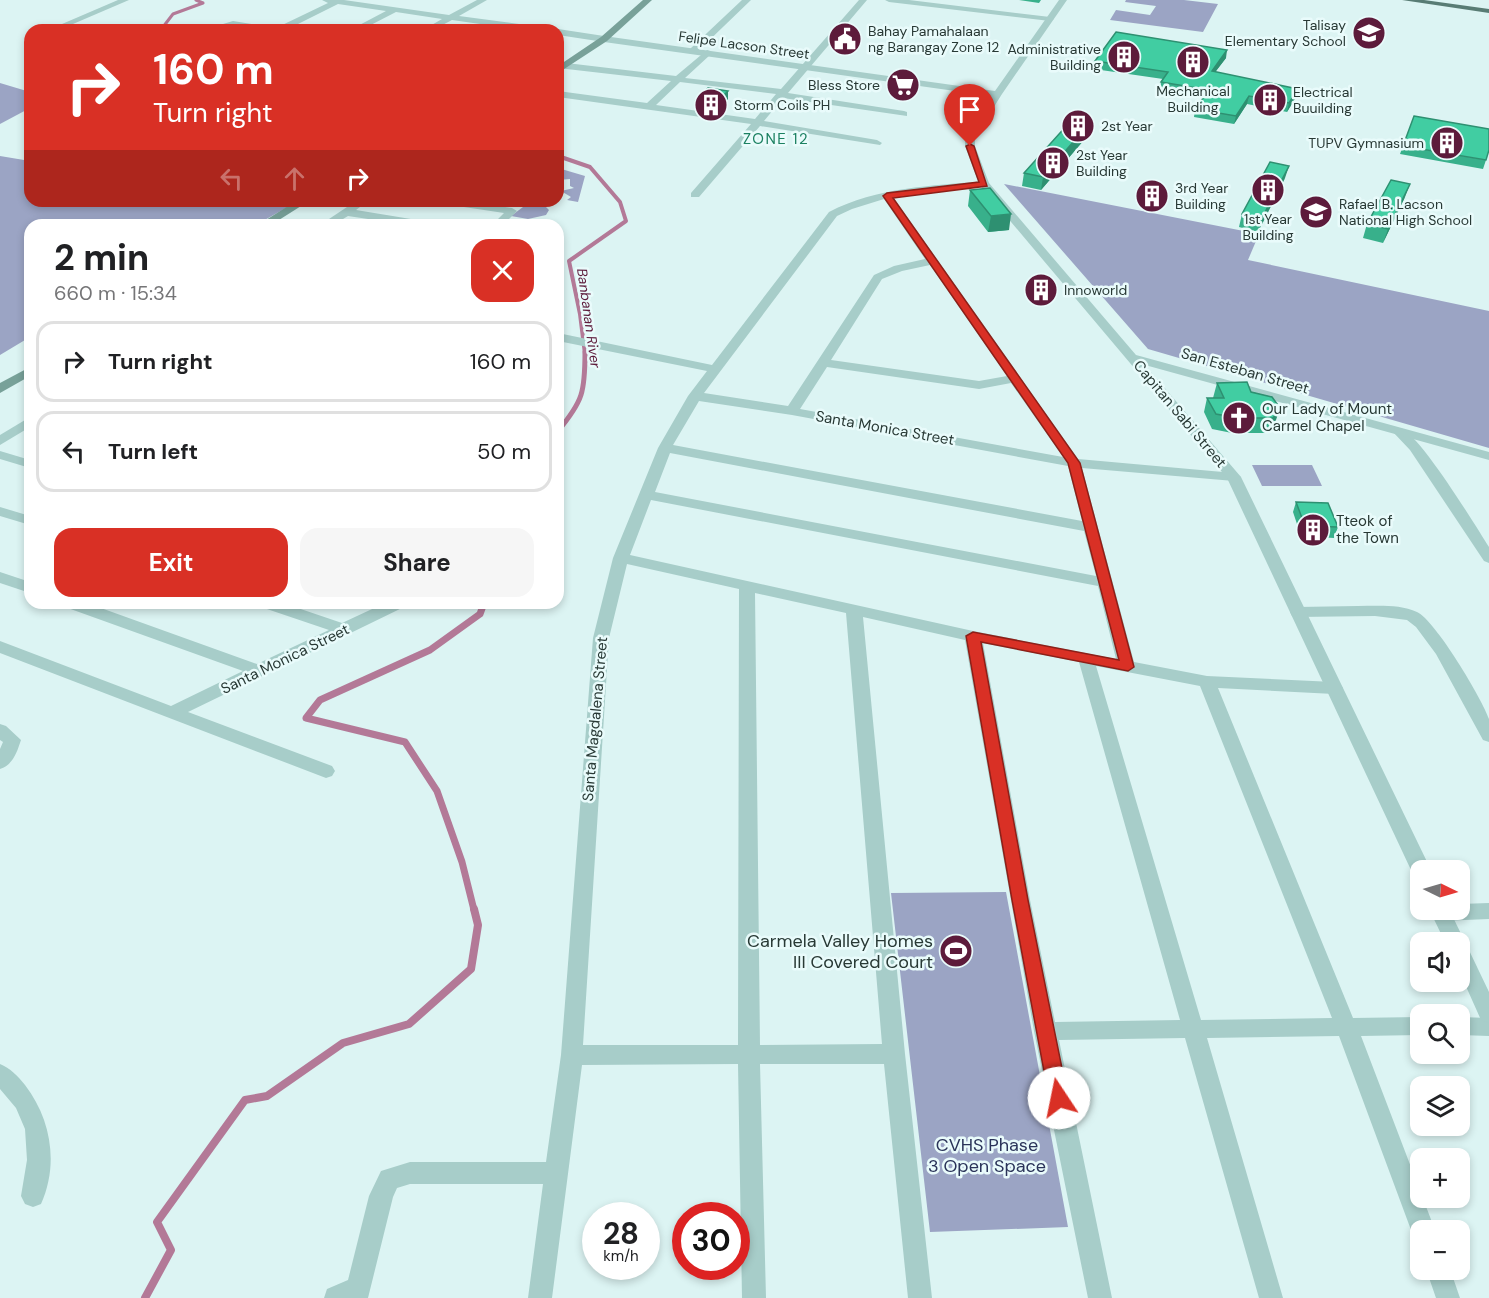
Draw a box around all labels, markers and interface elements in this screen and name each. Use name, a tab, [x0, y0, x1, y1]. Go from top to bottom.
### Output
school or university icon: Talisay Elementary School	[1351, 15, 1387, 51]
place label: Talisay Elementary School	[1225, 16, 1346, 50]
public building icon: Bahay Pamahalaan ng Barangay Zone 12	[827, 21, 863, 57]
place label: Bahay Pamahalaan ng Barangay Zone 12	[868, 22, 999, 56]
street label: Felipe Lacson Street	[677, 27, 811, 63]
building icon: Administrative Building	[1106, 39, 1142, 75]
place label: Administrative Building	[1007, 40, 1101, 74]
text: 160 m	[153, 42, 274, 97]
building icon: Mechanical Building	[1175, 44, 1211, 80]
icon: right	[54, 48, 132, 126]
supermarket icon: Bless Store	[885, 67, 921, 103]
place label: Bless Store	[808, 76, 880, 94]
place label: Mechanical Building	[1156, 82, 1230, 116]
building icon: Electrical Buuilding	[1252, 82, 1288, 118]
place label: Electrical Buuilding	[1293, 83, 1353, 117]
pin	[944, 84, 995, 146]
building icon: Storm Coils PH	[693, 87, 729, 123]
icon: arrive	[953, 93, 986, 126]
text: Turn right	[153, 95, 273, 130]
place label: Storm Coils PH	[734, 96, 830, 114]
building icon: 2st Year	[1060, 108, 1096, 144]
place label: 2st Year	[1101, 117, 1153, 135]
building icon: TUPV Gymnasium	[1429, 125, 1465, 161]
district label: ZONE 12	[743, 129, 809, 149]
place label: TUPV Gymnasium	[1308, 134, 1424, 152]
building icon: 2st Year Building	[1035, 145, 1071, 181]
place label: 2st Year Building	[1076, 146, 1128, 180]
icon: left	[215, 162, 248, 195]
icon: ahead	[278, 162, 311, 195]
icon: right	[341, 162, 374, 195]
building icon: 1st Year Building	[1250, 172, 1286, 208]
building icon: 3rd Year Building	[1134, 178, 1170, 214]
place label: 3rd Year Building	[1175, 179, 1228, 213]
school or university icon: Rafael B. Lacson National High School	[1298, 194, 1334, 230]
place label: Rafael B. Lacson National High School	[1339, 195, 1472, 229]
place label: 1st Year Building	[1243, 210, 1294, 244]
text: 2 min	[54, 234, 149, 281]
button: close	[471, 239, 534, 302]
water label: Banbanan River	[573, 267, 605, 370]
building icon: Innoworld	[1023, 272, 1059, 308]
text: 660 m · 15:34	[54, 280, 177, 306]
place label: Innoworld	[1064, 281, 1127, 299]
street label: San Esteban Street	[1179, 343, 1311, 399]
icon: right	[57, 345, 90, 378]
text: Turn right	[108, 347, 213, 376]
text: 160 m	[470, 347, 531, 376]
street label: Capitan Sabi Street	[1129, 356, 1231, 472]
place label: Our Lady of Mount Carmel Chapel	[1262, 399, 1392, 436]
church icon: Our Lady of Mount Carmel Chapel	[1221, 400, 1257, 436]
street label: Santa Monica Street	[814, 406, 956, 450]
icon: left	[57, 435, 90, 468]
text: Turn left	[108, 437, 198, 466]
text: 50 m	[477, 437, 531, 466]
place label: Tteok of the Town	[1336, 511, 1399, 548]
building icon: Tteok of the Town	[1295, 512, 1331, 548]
button: Exit	[54, 528, 288, 597]
button: Share	[300, 528, 534, 597]
street label: Santa Monica Street	[217, 619, 353, 699]
street label: Santa Magdalena Street	[578, 636, 612, 802]
north arrow	[1410, 860, 1470, 920]
map controls	[1410, 860, 1470, 1280]
place label: Carmela Valley Homes III Covered Court	[747, 929, 933, 974]
button: sound	[1410, 932, 1470, 992]
sports icon: Carmela Valley Homes III Covered Court	[938, 933, 974, 969]
button: search	[1410, 1004, 1470, 1064]
position arrow	[1027, 1066, 1091, 1130]
button: layers	[1410, 1076, 1470, 1136]
park label: CVHS Phase 3 Open Space	[928, 1133, 1046, 1178]
button: +	[1410, 1148, 1470, 1208]
speed limit sign: 30	[672, 1202, 750, 1280]
text: 28	[603, 1214, 639, 1253]
button: −	[1410, 1220, 1470, 1280]
text: km/h	[603, 1246, 639, 1266]

